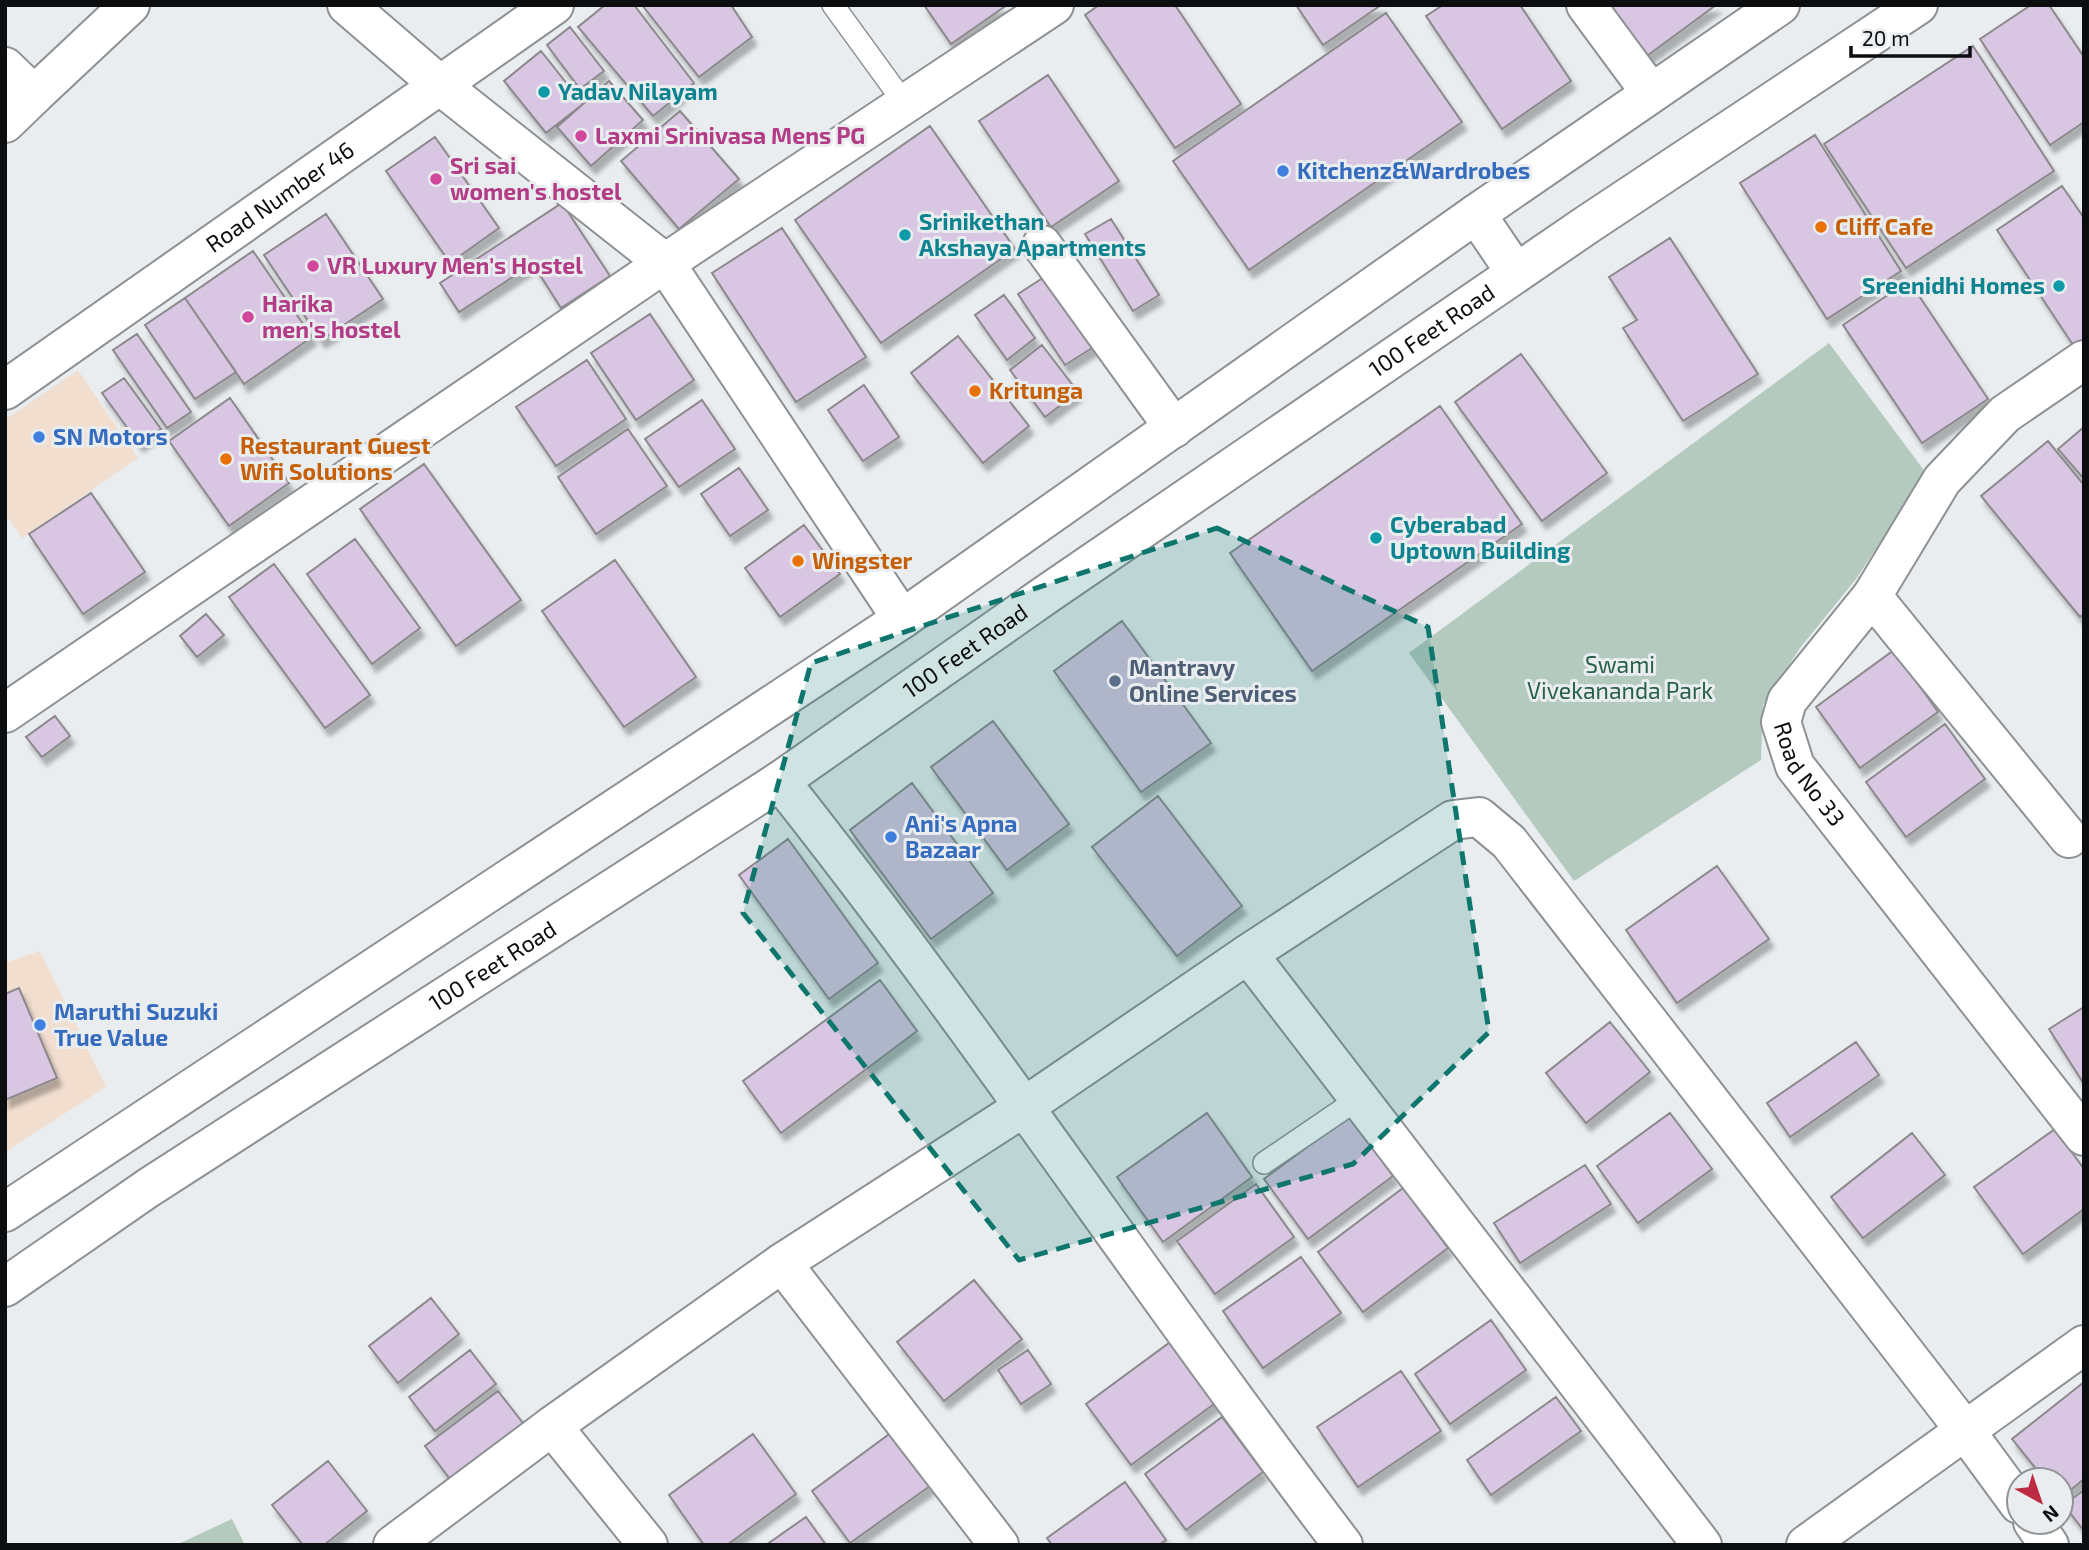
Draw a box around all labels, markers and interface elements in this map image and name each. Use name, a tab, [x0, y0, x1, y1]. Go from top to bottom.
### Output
scale bar	[1851, 14, 1970, 58]
text: 20 m	[1862, 25, 1910, 50]
place label: Yadav Nilayam	[558, 77, 718, 105]
marker: Yadav Nilayam	[536, 84, 552, 100]
place label: Laxmi Srinivasa Mens PG	[595, 121, 865, 149]
marker: Laxmi Srinivasa Mens PG	[573, 128, 589, 144]
street label: Road Number 46	[200, 135, 359, 258]
place label: Sri sai women's hostel	[450, 151, 622, 205]
place label: Kitchenz&Wardrobes	[1297, 156, 1530, 184]
marker: Kitchenz&Wardrobes	[1275, 163, 1291, 179]
marker: Sri sai women's hostel	[428, 171, 444, 187]
place label: Srinikethan Akshaya Apartments	[919, 207, 1146, 261]
place label: Cliff Cafe	[1835, 212, 1934, 240]
marker: Cliff Cafe	[1813, 219, 1829, 235]
marker: Srinikethan Akshaya Apartments	[897, 227, 913, 243]
place label: VR Luxury Men's Hostel	[327, 251, 583, 279]
marker: VR Luxury Men's Hostel	[305, 258, 321, 274]
place label: Sreenidhi Homes	[1862, 271, 2045, 299]
street label: 100 Feet Road	[1363, 277, 1499, 383]
marker: Sreenidhi Homes	[2051, 278, 2067, 294]
place label: Harika men's hostel	[262, 289, 401, 343]
marker: Harika men's hostel	[240, 309, 256, 325]
place label: Kritunga	[989, 376, 1083, 404]
marker: Kritunga	[967, 383, 983, 399]
place label: SN Motors	[53, 422, 168, 450]
marker: SN Motors	[31, 429, 47, 445]
place label: Restaurant Guest Wifi Solutions	[240, 431, 430, 485]
marker: Restaurant Guest Wifi Solutions	[218, 451, 234, 467]
place label: Cyberabad Uptown Building	[1390, 510, 1571, 564]
marker: Cyberabad Uptown Building	[1368, 530, 1384, 546]
place label: Wingster	[812, 546, 913, 574]
marker: Wingster	[790, 553, 806, 569]
street label: 100 Feet Road	[897, 597, 1033, 704]
park label: Swami Vivekananda Park	[1527, 650, 1713, 704]
place label: Mantravy Online Services	[1129, 653, 1297, 707]
marker: Mantravy Online Services	[1107, 673, 1123, 689]
street label: Road No 33	[1769, 718, 1851, 831]
place label: Ani's Apna Bazaar	[905, 809, 1017, 863]
marker: Ani's Apna Bazaar	[883, 829, 899, 845]
street label: 100 Feet Road	[423, 914, 561, 1016]
place label: Maruthi Suzuki True Value	[54, 997, 218, 1051]
marker: Maruthi Suzuki True Value	[32, 1017, 48, 1033]
north arrow	[2005, 1466, 2075, 1536]
text: N	[2039, 1501, 2064, 1528]

